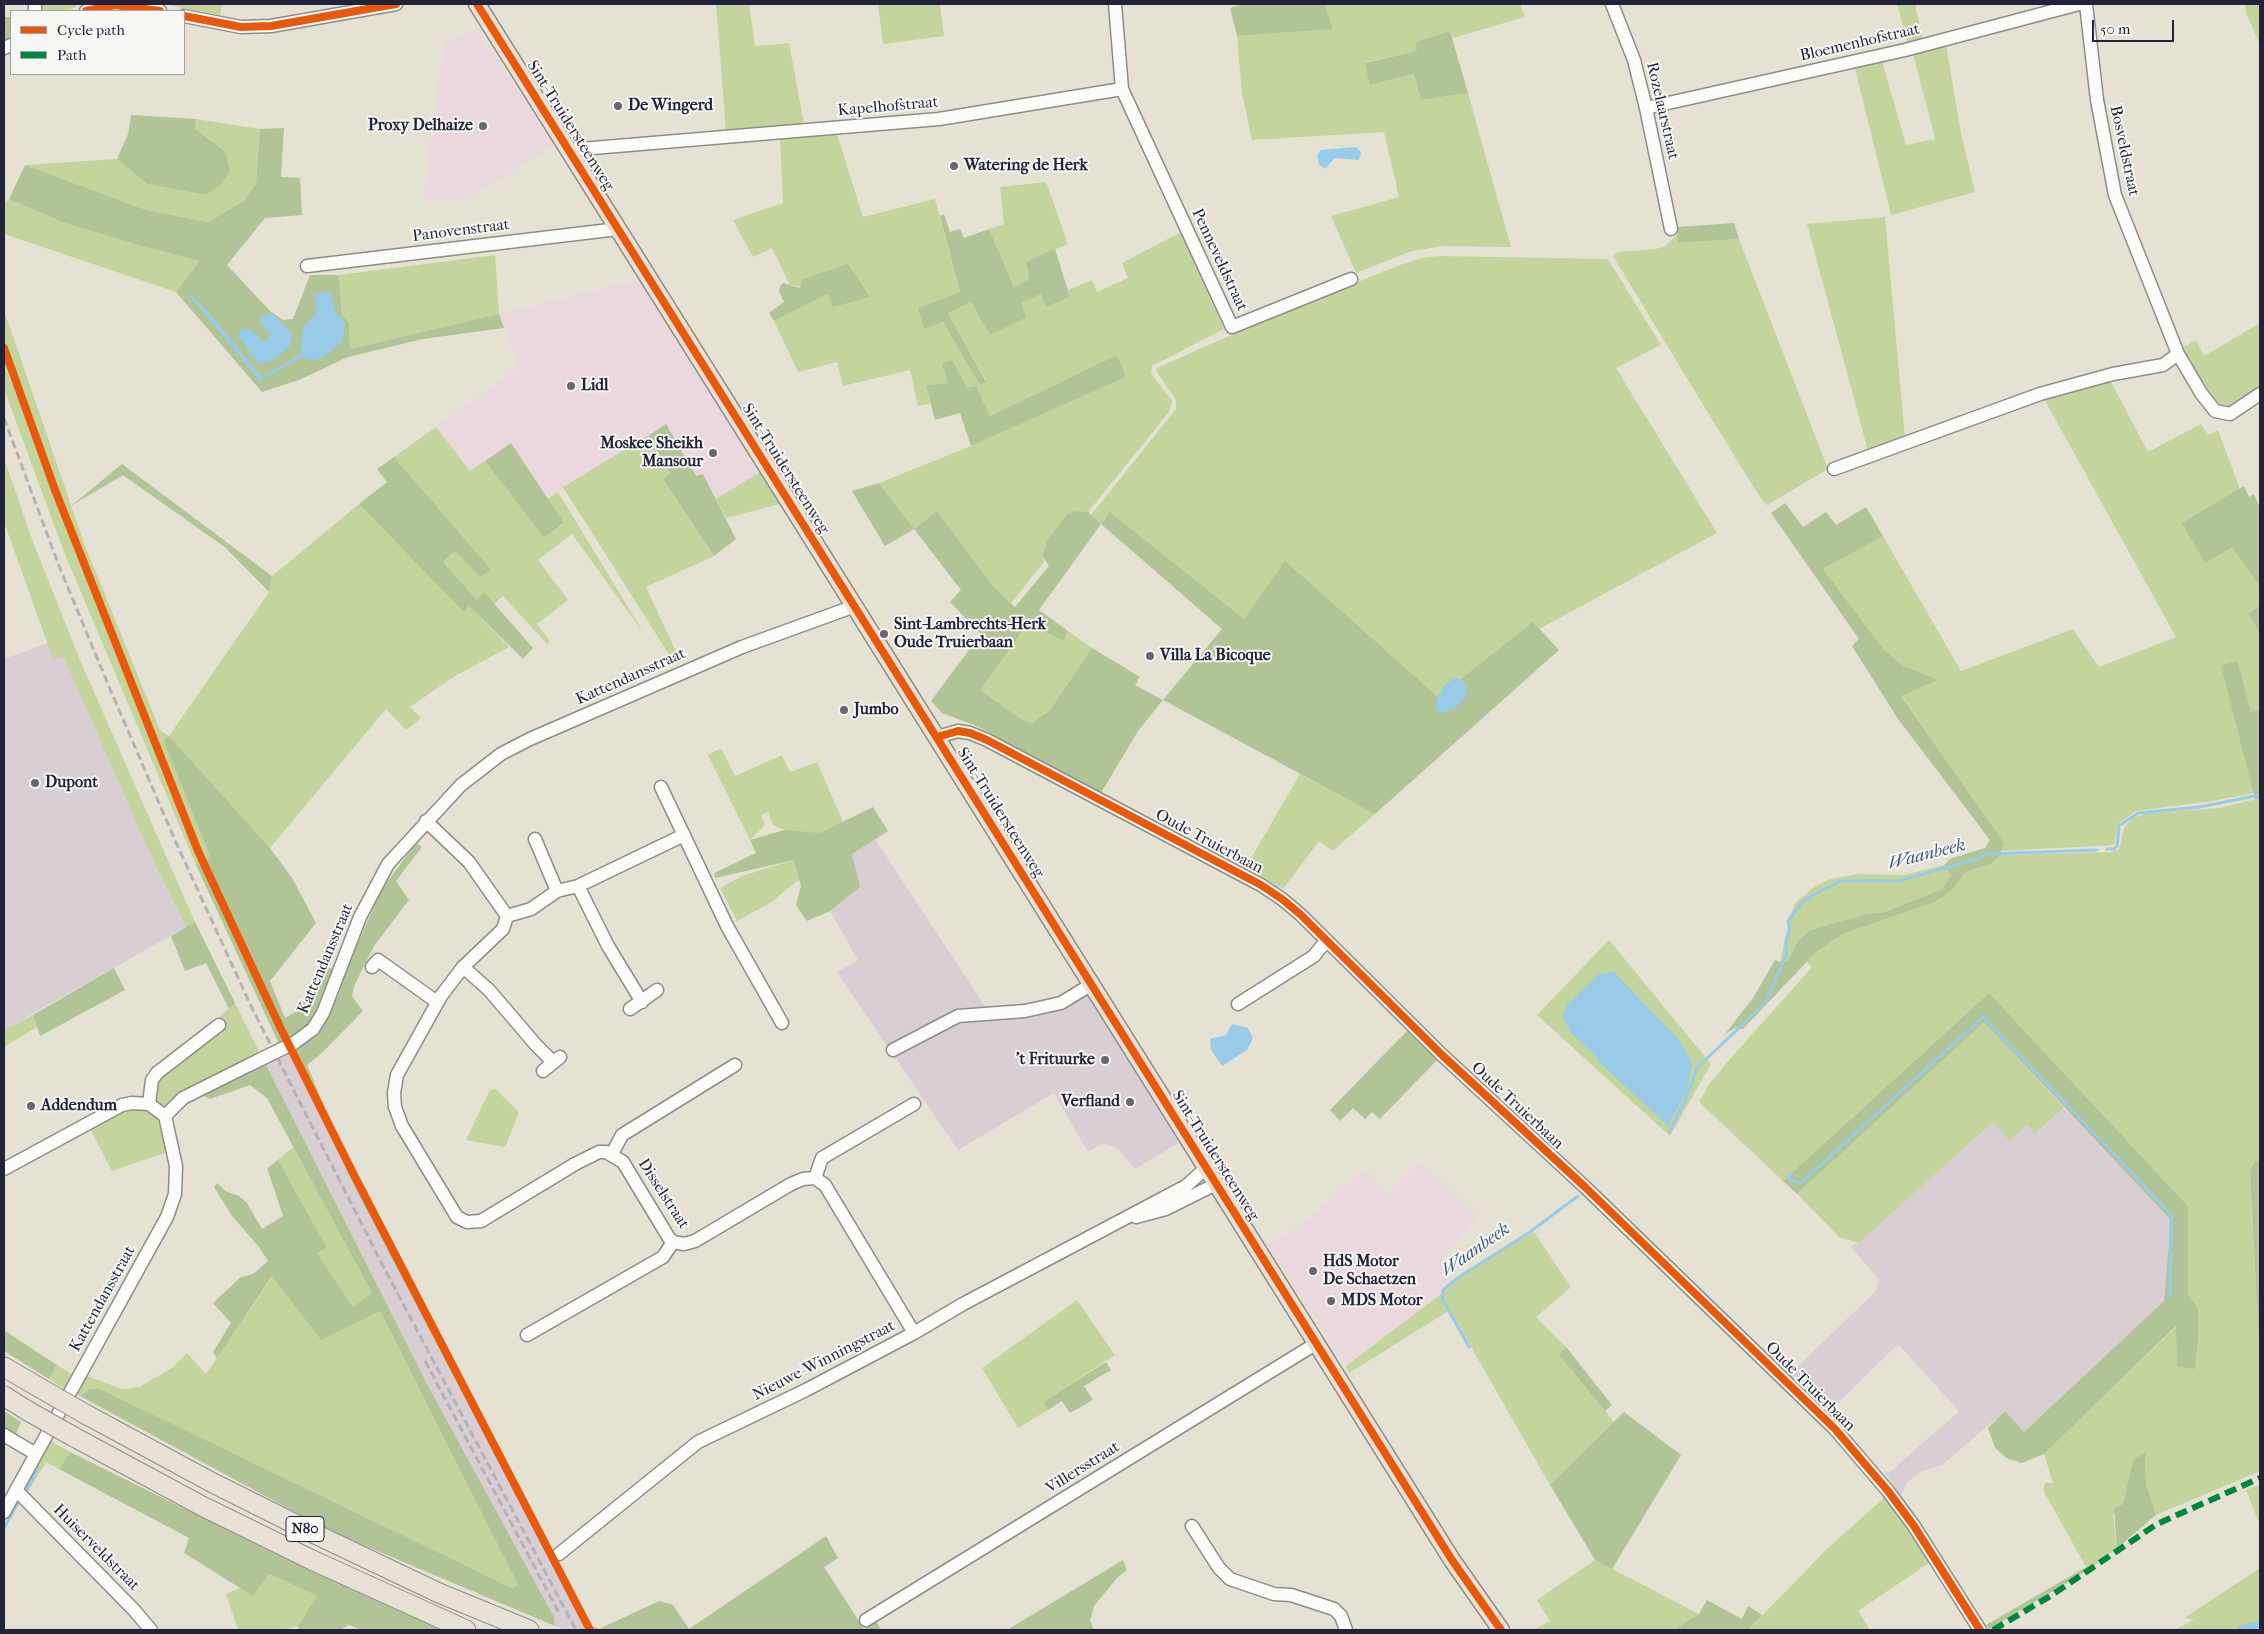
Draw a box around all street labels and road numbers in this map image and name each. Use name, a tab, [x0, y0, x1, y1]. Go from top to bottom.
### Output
street label: Bloemenhofstraat	[1798, 20, 1922, 66]
street label: Sint-Truidersteenweg	[522, 57, 618, 195]
street label: Rozelaarstraat	[1641, 60, 1683, 162]
street label: Kapelhofstraat	[837, 93, 939, 121]
street label: Bosveldstraat	[2105, 104, 2143, 198]
street label: Penneveldstraat	[1187, 206, 1251, 314]
street label: Panovenstraat	[411, 216, 511, 246]
street label: Sint-Truidersteenweg	[737, 400, 833, 538]
street label: Kattendansstraat	[573, 644, 689, 710]
street label: Sint-Truidersteenweg	[952, 744, 1048, 882]
street label: Oude Truierbaan	[1152, 806, 1266, 878]
street label: Kattendansstraat	[294, 901, 358, 1017]
street label: Oude Truierbaan	[1467, 1058, 1567, 1154]
street label: Sint-Truidersteenweg	[1167, 1087, 1263, 1225]
street label: Disselstraat	[633, 1155, 693, 1233]
street label: Kattendansstraat	[66, 1243, 140, 1355]
street label: Nieuwe-Winningstraat	[749, 1317, 899, 1405]
street label: Oude Truierbaan	[1761, 1338, 1859, 1436]
street label: Villersstraat	[1043, 1438, 1123, 1498]
street label: Huiserveldstraat	[49, 1501, 143, 1595]
road number: N80	[286, 1516, 324, 1542]

